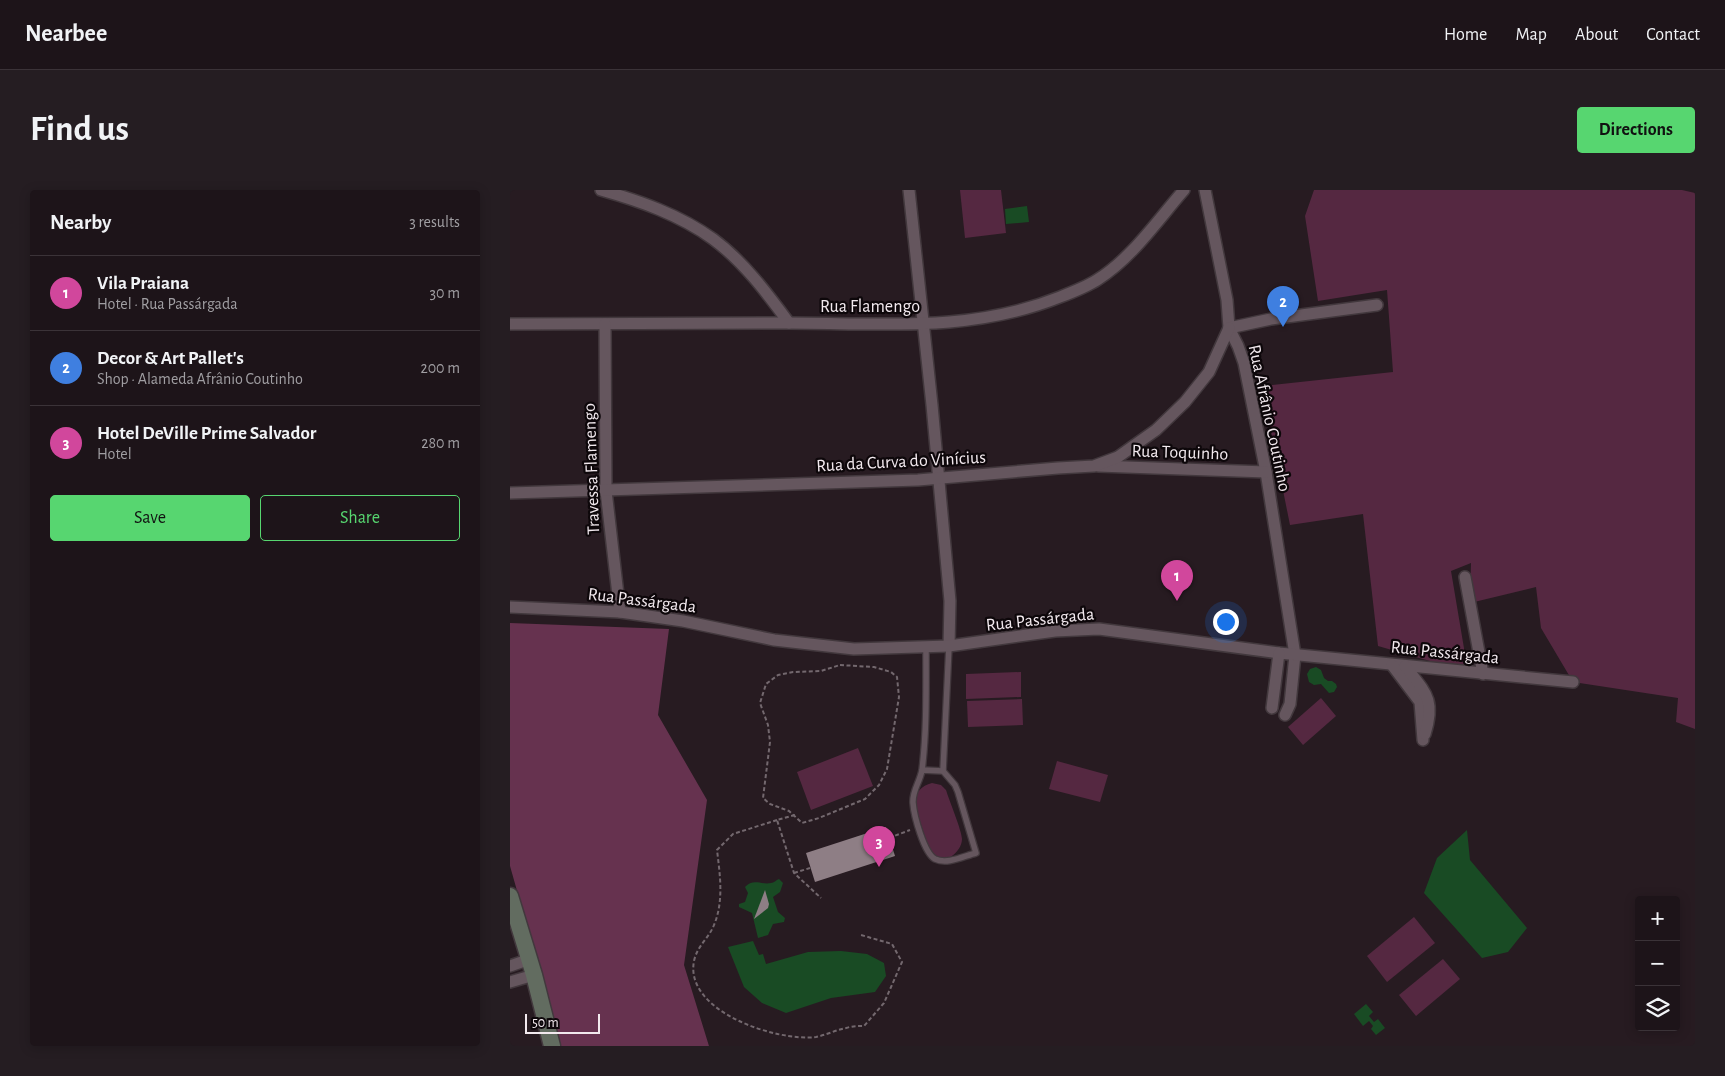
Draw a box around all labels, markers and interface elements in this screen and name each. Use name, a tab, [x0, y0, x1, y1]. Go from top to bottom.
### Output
text: Nearbee	[25, 22, 107, 46]
text: Home	[1444, 26, 1487, 44]
text: Map	[1515, 26, 1547, 44]
text: About	[1575, 26, 1618, 44]
text: Contact	[1646, 26, 1700, 44]
button: Directions	[1577, 107, 1695, 153]
text: Find us	[30, 112, 129, 147]
text: Nearby	[50, 212, 111, 233]
text: 3 results	[409, 214, 460, 230]
text: Vila Praiana	[97, 274, 189, 293]
text: 1	[63, 285, 69, 301]
text: 30 m	[430, 285, 460, 301]
pin: 2	[1267, 286, 1299, 327]
text: Hotel · Rua Passárgada	[97, 296, 238, 312]
street label: Rua Flamengo	[820, 298, 920, 316]
street label: Rua Afrânio Coutinho	[1245, 343, 1293, 493]
text: Decor & Art Pallet's	[97, 349, 244, 368]
text: 2	[62, 360, 70, 376]
text: 200 m	[420, 360, 460, 376]
text: Shop · Alameda Afrânio Coutinho	[97, 371, 303, 387]
street label: Travessa Flamengo	[581, 403, 603, 535]
text: Hotel DeVille Prime Salvador	[97, 424, 316, 443]
text: 3	[63, 435, 69, 451]
text: 280 m	[421, 435, 460, 451]
street label: Rua Toquinho	[1131, 442, 1229, 464]
text: Hotel	[97, 446, 132, 462]
street label: Rua da Curva do Vinícius	[816, 449, 986, 475]
button: Save	[50, 495, 250, 541]
button: Share	[260, 495, 460, 541]
pin: 1	[1161, 560, 1193, 601]
street label: Rua Passárgada	[587, 585, 697, 617]
street label: Rua Passárgada	[985, 605, 1095, 635]
your location	[1213, 609, 1239, 635]
street label: Rua Passárgada	[1390, 638, 1500, 668]
pin: 3	[863, 826, 895, 867]
map controls	[1635, 896, 1680, 1031]
button: +	[1635, 896, 1680, 941]
button: −	[1635, 941, 1680, 986]
button: layers	[1635, 986, 1680, 1031]
scale bar	[525, 1011, 600, 1034]
text: 50 m	[532, 1016, 559, 1030]

